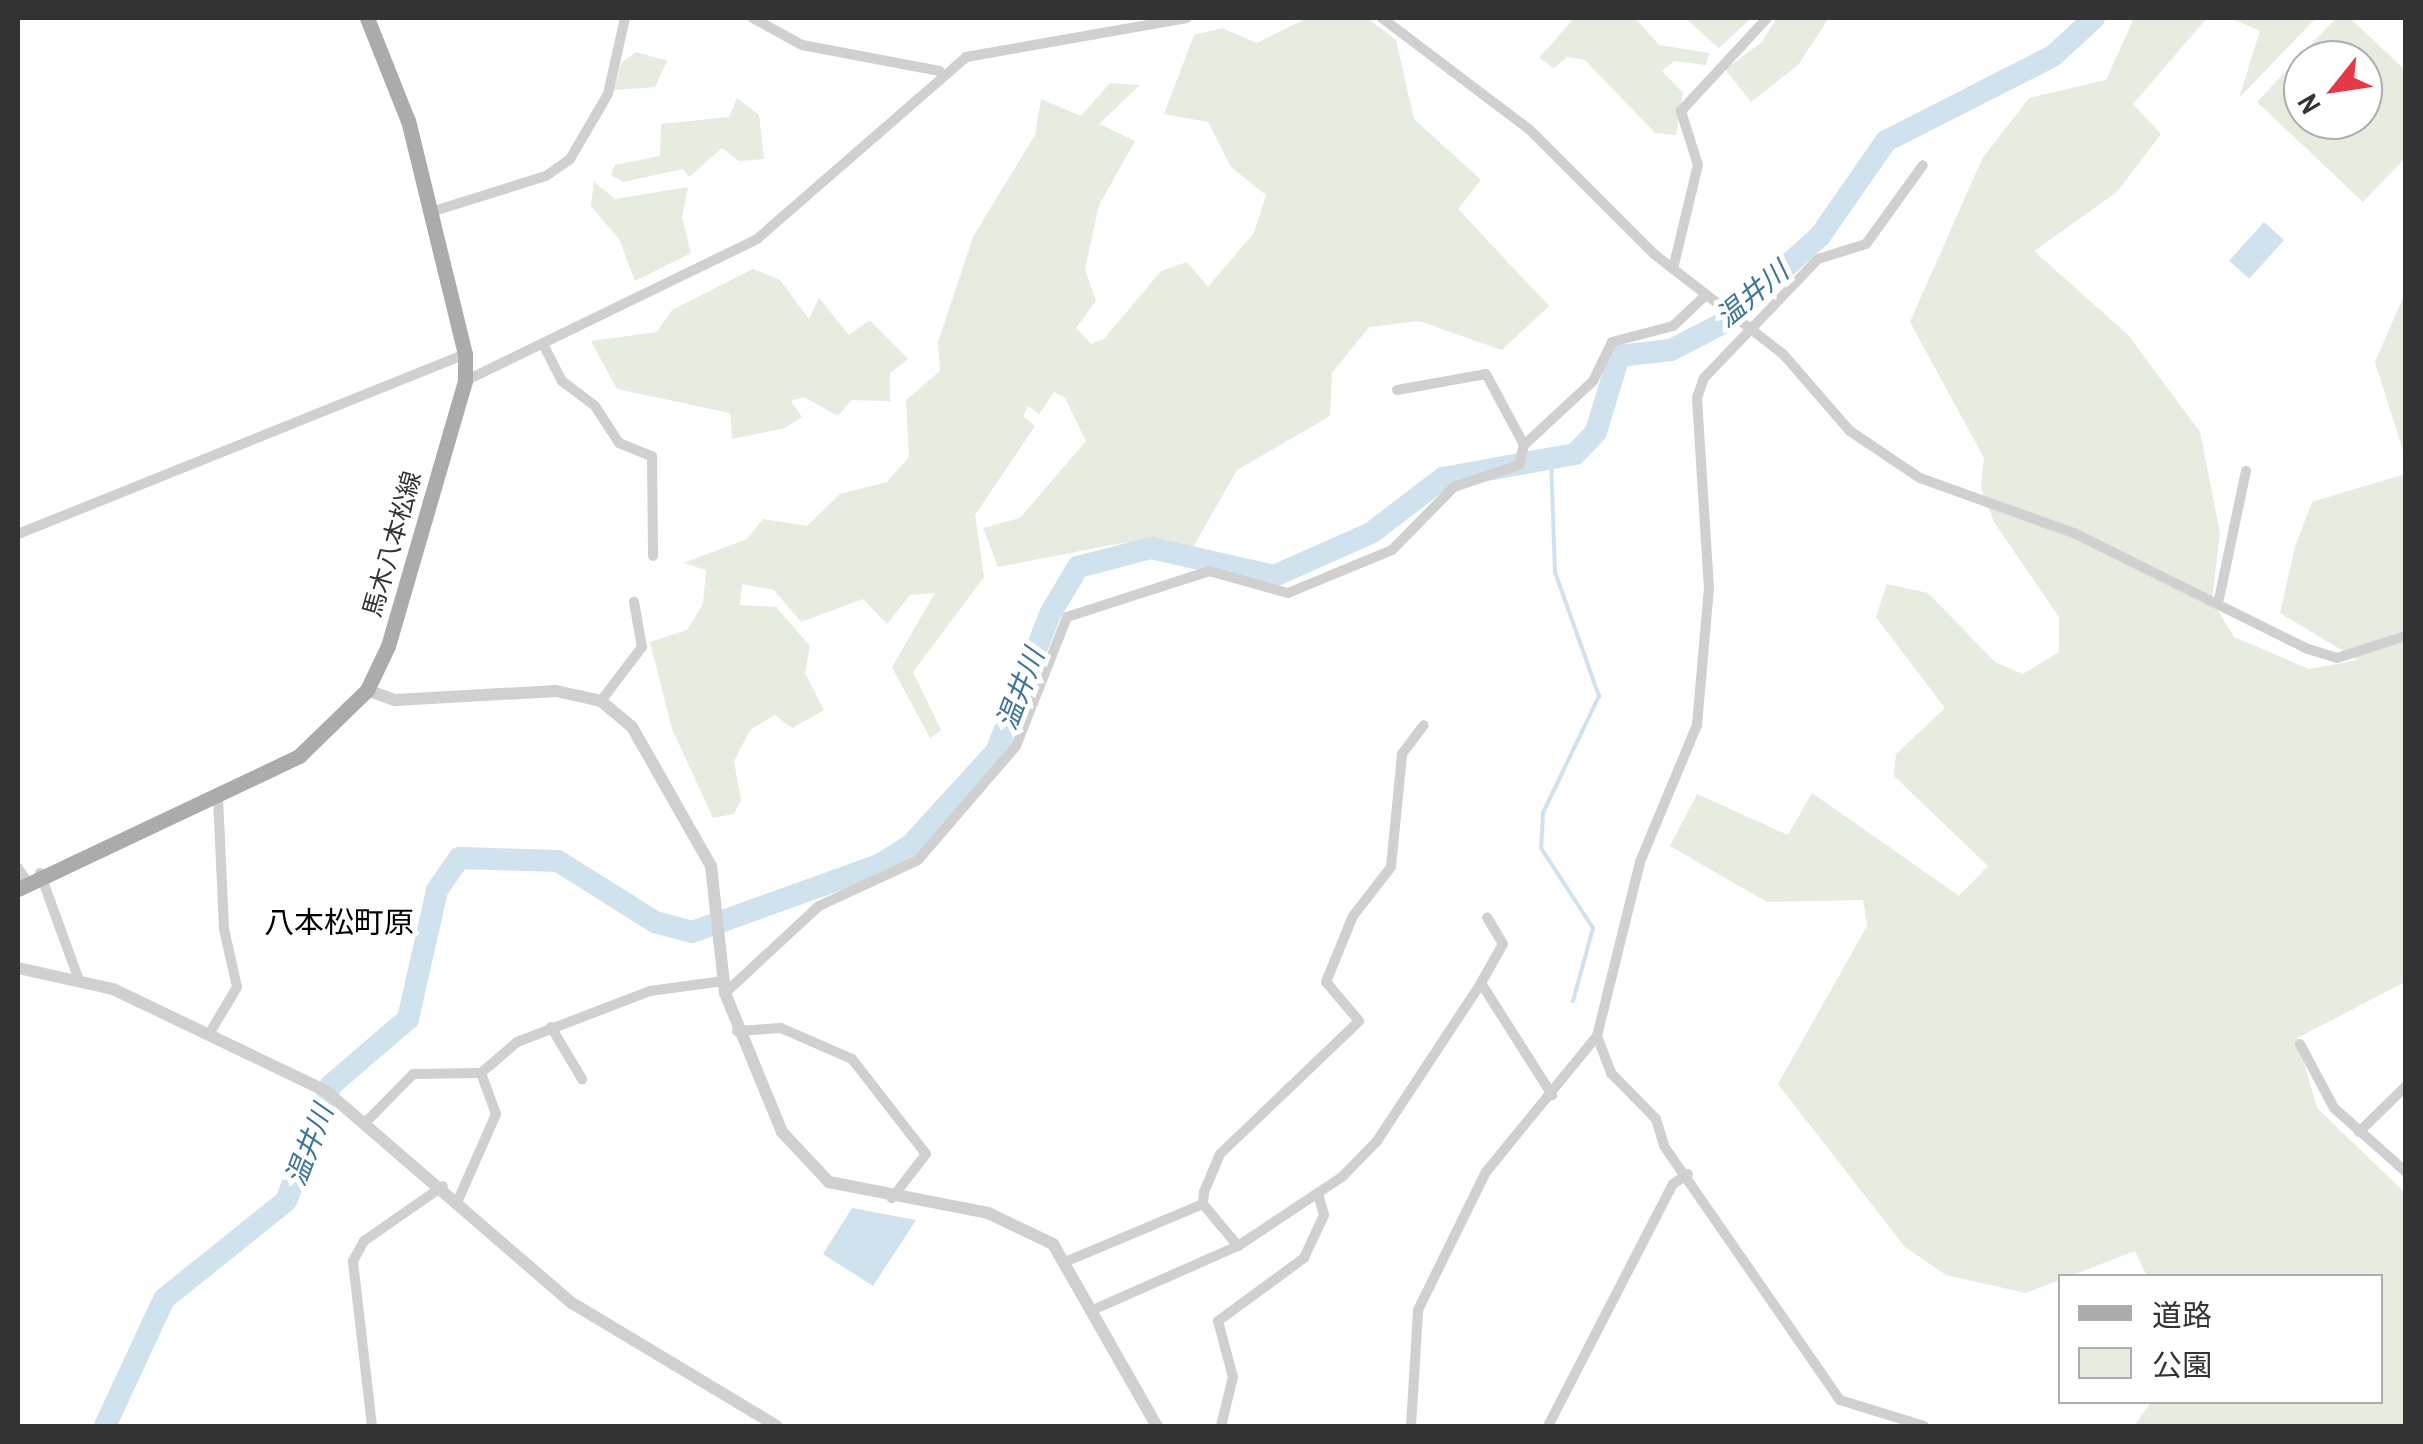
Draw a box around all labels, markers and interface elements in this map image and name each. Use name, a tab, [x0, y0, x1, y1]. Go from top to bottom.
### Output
north arrow	[2283, 40, 2383, 140]
text: N	[2288, 87, 2329, 121]
water label: 温井川	[1709, 254, 1795, 334]
street label: 馬木八本松線	[357, 468, 427, 620]
water label: 温井川	[989, 644, 1051, 734]
district label: 八本松町原	[264, 904, 414, 940]
water label: 温井川	[278, 1100, 340, 1190]
legend	[2058, 1274, 2383, 1404]
text: 道路	[2152, 1295, 2212, 1335]
text: 公園	[2152, 1345, 2212, 1385]

